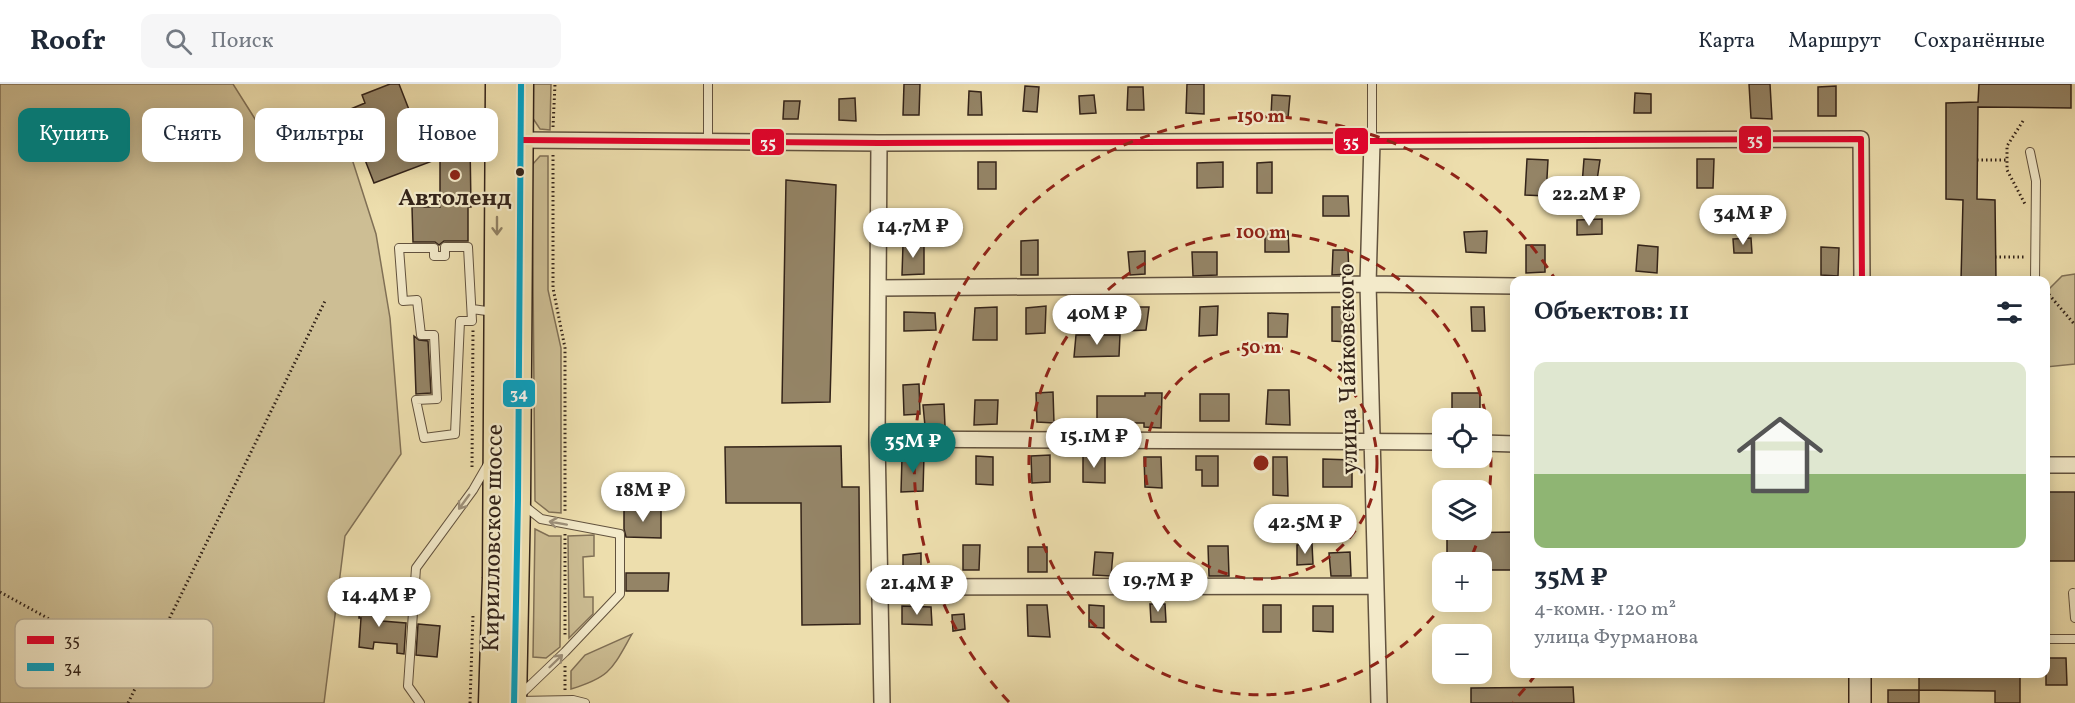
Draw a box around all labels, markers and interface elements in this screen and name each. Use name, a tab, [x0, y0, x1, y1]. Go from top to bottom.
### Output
search box	[141, 14, 561, 68]
text: Roofr	[30, 22, 105, 61]
icon: search	[162, 25, 195, 58]
text: Поиск	[210, 26, 273, 57]
text: Карта	[1698, 27, 1755, 56]
text: Маршрут	[1788, 27, 1881, 56]
text: Сохранённые	[1914, 27, 2045, 56]
text: 150 m	[1237, 105, 1285, 130]
chip: Купить	[18, 108, 130, 162]
chip: Снять	[142, 108, 243, 162]
chip: Фильтры	[255, 108, 385, 162]
chip: Новое	[397, 108, 498, 162]
line badge: 35	[1738, 125, 1772, 154]
line badge: 35	[1334, 127, 1369, 155]
line badge: 35	[751, 128, 785, 156]
text: 35	[1747, 130, 1763, 152]
text: 35	[1343, 132, 1359, 154]
text: 35	[760, 133, 776, 155]
unlabelled marker	[514, 166, 526, 178]
marker: Автоленд	[448, 168, 462, 182]
pin: 22.2M ₽	[1534, 176, 1644, 227]
text: 22.2M ₽	[1552, 181, 1626, 209]
place label: Автоленд	[398, 182, 512, 216]
pin: 34M ₽	[1701, 195, 1785, 246]
text: 34M ₽	[1713, 200, 1773, 228]
pin: 14.7M ₽	[858, 208, 968, 259]
text: 14.7M ₽	[877, 213, 949, 241]
one-way arrow	[491, 216, 502, 236]
text: 100 m	[1236, 221, 1286, 246]
street label: улица Чайковского	[1330, 263, 1368, 475]
text: Объектов: 11	[1534, 294, 1689, 330]
pin: 40M ₽	[1055, 295, 1139, 346]
icon: filters	[1993, 296, 2026, 329]
text: 40M ₽	[1066, 300, 1128, 328]
text: 50 m	[1241, 336, 1281, 361]
line badge: 34	[502, 379, 536, 408]
text: 34	[510, 384, 528, 406]
icon: home	[1726, 401, 1834, 509]
map controls	[1432, 408, 1492, 684]
button: locate	[1432, 408, 1492, 468]
pin: 15.1M ₽	[1039, 418, 1149, 469]
pin: 35M ₽	[871, 423, 955, 474]
text: 15.1M ₽	[1060, 423, 1128, 451]
street label: Кирилловское шоссе	[475, 424, 513, 652]
text: 35M ₽	[885, 428, 941, 456]
centre of rings	[1251, 453, 1271, 473]
pin: 18M ₽	[601, 472, 685, 523]
text: 18M ₽	[615, 477, 671, 505]
button: layers	[1432, 480, 1492, 540]
one-way arrow	[458, 494, 470, 510]
pin: 42.5M ₽	[1250, 504, 1360, 555]
text: 42.5M ₽	[1268, 509, 1342, 537]
one-way arrow	[549, 517, 568, 528]
button: +	[1432, 552, 1492, 612]
text: 35M ₽	[1534, 560, 1608, 596]
pin: 19.7M ₽	[1103, 562, 1213, 613]
pin: 21.4M ₽	[862, 565, 972, 616]
text: 19.7M ₽	[1123, 567, 1193, 595]
text: 21.4M ₽	[880, 570, 954, 598]
pin: 14.4M ₽	[324, 577, 434, 628]
text: 14.4M ₽	[342, 582, 417, 610]
text: 4-комн. · 120 m²	[1534, 596, 1676, 624]
legend	[15, 619, 213, 688]
button: −	[1432, 624, 1492, 684]
text: улица Фурманова	[1534, 624, 1698, 652]
text: 35	[64, 631, 80, 653]
one-way arrow	[548, 653, 563, 668]
text: 34	[64, 658, 82, 680]

